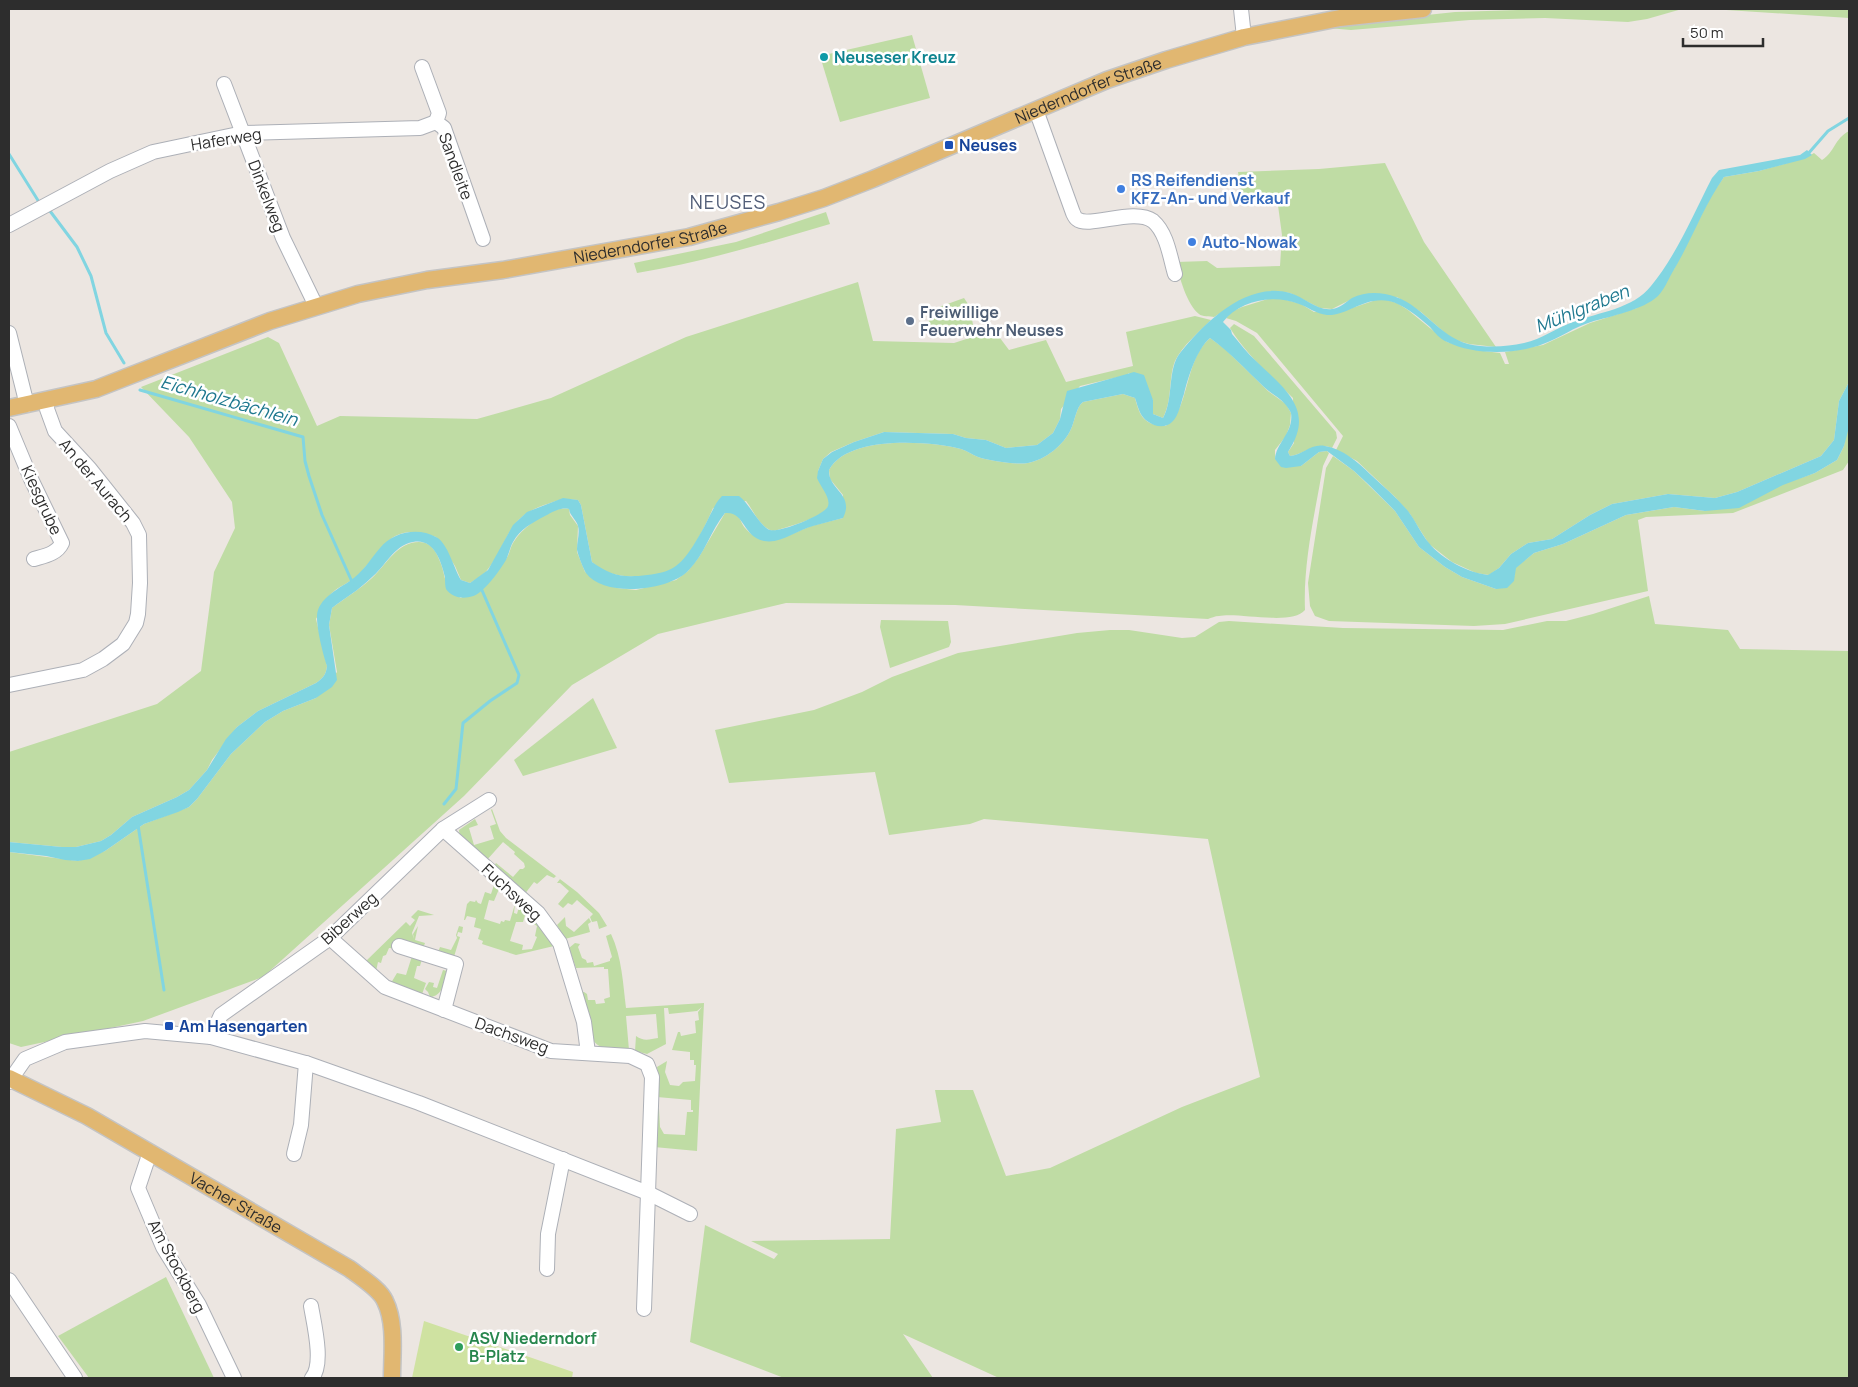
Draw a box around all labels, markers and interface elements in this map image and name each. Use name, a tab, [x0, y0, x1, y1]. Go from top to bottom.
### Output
scale bar	[1683, 15, 1763, 47]
text: 50 m	[1690, 22, 1724, 43]
place label: Neuseser Kreuz	[834, 46, 956, 68]
marker: Neuseser Kreuz	[818, 51, 830, 63]
street label: Niederndorfer Straße	[1011, 51, 1165, 129]
street label: Haferweg	[189, 123, 263, 155]
street label: Sandleite	[434, 129, 478, 203]
place label: Neuses	[959, 134, 1017, 156]
marker: Neuses	[943, 139, 955, 151]
street label: Dinkelweg	[243, 157, 291, 235]
place label: RS Reifendienst KFZ-An- und Verkauf	[1131, 169, 1290, 209]
marker: RS Reifendienst KFZ-An- und Verkauf	[1115, 183, 1127, 195]
district label: NEUSES	[690, 189, 766, 215]
street label: Niederndorfer Straße	[572, 216, 730, 268]
place label: Auto-Nowak	[1202, 231, 1297, 253]
marker: Auto-Nowak	[1186, 236, 1198, 248]
water label: Mühlgraben	[1531, 278, 1633, 338]
place label: Freiwillige Feuerwehr Neuses	[920, 301, 1064, 341]
marker: Freiwillige Feuerwehr Neuses	[904, 315, 916, 327]
water label: Eichholzbächlein	[158, 369, 302, 431]
street label: An der Aurach	[54, 433, 138, 527]
street label: Kiesgrube	[16, 462, 68, 538]
street label: Fuchsweg	[477, 858, 547, 926]
street label: Biberweg	[316, 887, 382, 949]
street label: Dachsweg	[472, 1012, 552, 1058]
place label: Am Hasengarten	[179, 1015, 307, 1037]
marker: Am Hasengarten	[163, 1020, 175, 1032]
street label: Vacher Straße	[185, 1167, 286, 1238]
street label: Am Stockberg	[143, 1215, 211, 1317]
place label: ASV Niederndorf B-Platz	[469, 1327, 597, 1367]
marker: ASV Niederndorf B-Platz	[453, 1341, 465, 1353]

